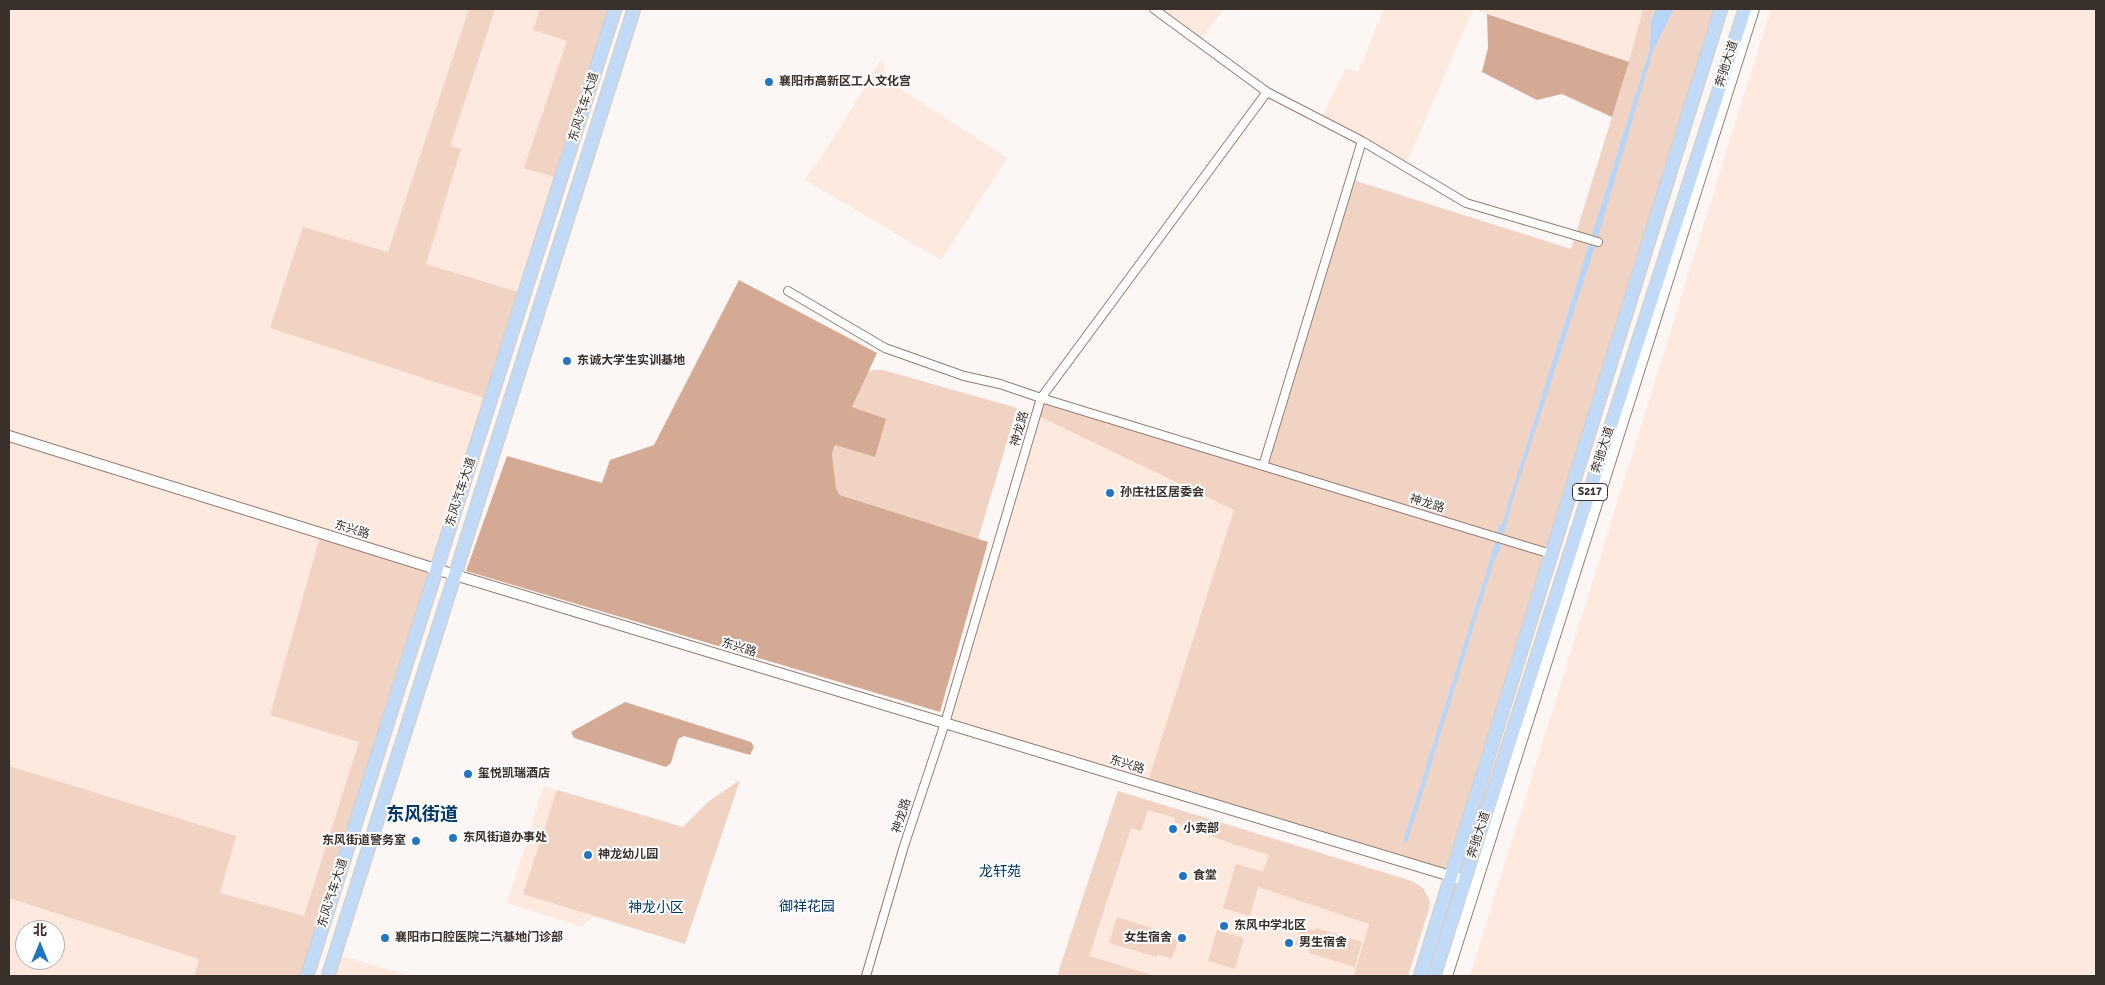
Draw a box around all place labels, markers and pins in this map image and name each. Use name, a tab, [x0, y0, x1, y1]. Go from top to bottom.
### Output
place label: 襄阳市高新区工人文化宫	[779, 75, 911, 89]
marker: 襄阳市高新区工人文化宫	[763, 76, 775, 88]
place label: 东诚大学生实训基地	[577, 354, 685, 368]
marker: 东诚大学生实训基地	[561, 355, 573, 367]
place label: 孙庄社区居委会	[1120, 486, 1204, 500]
marker: 孙庄社区居委会	[1104, 487, 1116, 499]
place label: 玺悦凯瑞酒店	[478, 767, 550, 781]
marker: 玺悦凯瑞酒店	[462, 768, 474, 780]
place label: 小卖部	[1183, 822, 1219, 836]
marker: 小卖部	[1167, 823, 1179, 835]
place label: 东风街道办事处	[463, 831, 547, 845]
marker: 东风街道办事处	[447, 832, 459, 844]
place label: 东风街道警务室	[322, 834, 406, 848]
marker: 东风街道警务室	[410, 835, 422, 847]
place label: 神龙幼儿园	[598, 848, 658, 862]
marker: 神龙幼儿园	[582, 849, 594, 861]
place label: 食堂	[1193, 869, 1217, 883]
marker: 食堂	[1177, 870, 1189, 882]
place label: 东风中学北区	[1234, 919, 1306, 933]
marker: 东风中学北区	[1218, 920, 1230, 932]
place label: 襄阳市口腔医院二汽基地门诊部	[395, 931, 563, 945]
place label: 女生宿舍	[1124, 931, 1172, 945]
marker: 襄阳市口腔医院二汽基地门诊部	[379, 932, 391, 944]
marker: 女生宿舍	[1176, 932, 1188, 944]
place label: 男生宿舍	[1299, 936, 1347, 950]
marker: 男生宿舍	[1283, 937, 1295, 949]

